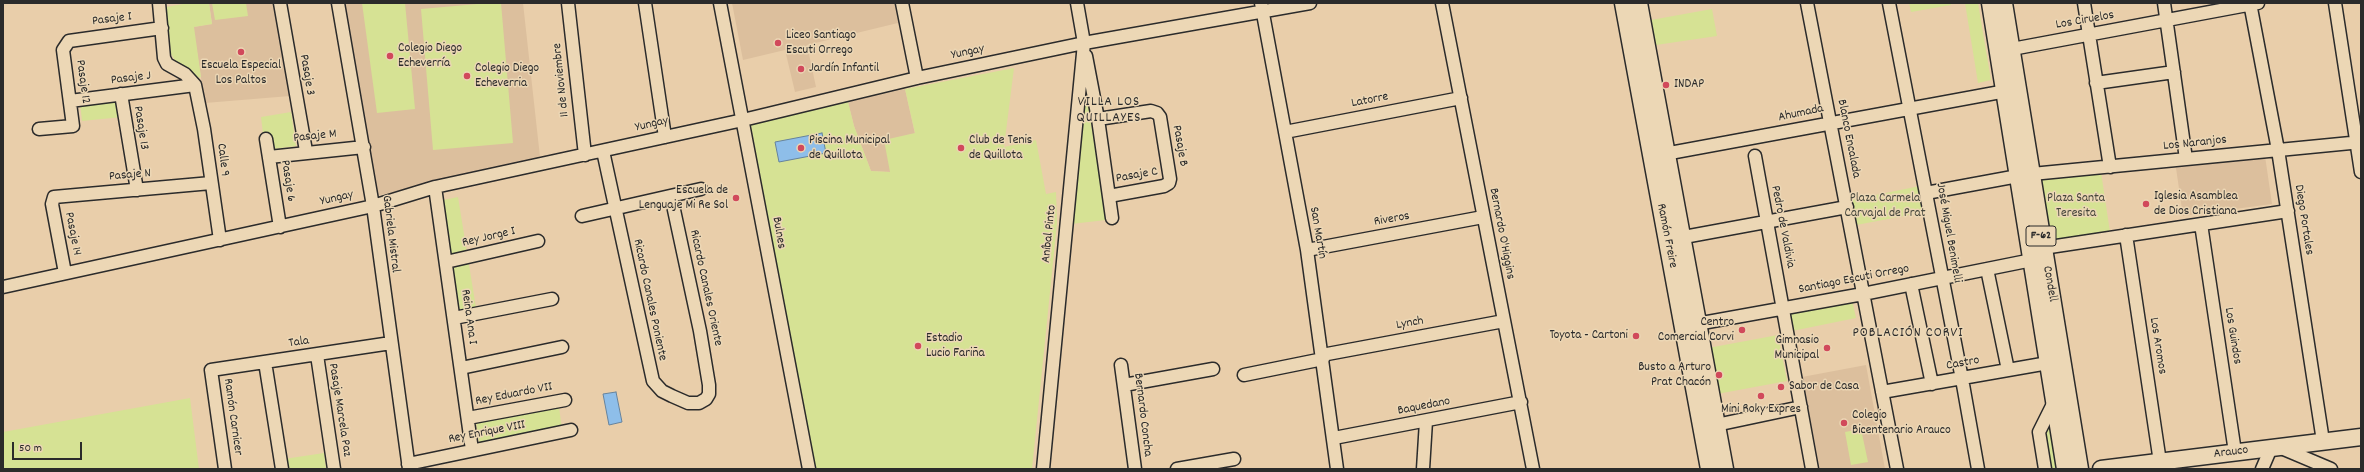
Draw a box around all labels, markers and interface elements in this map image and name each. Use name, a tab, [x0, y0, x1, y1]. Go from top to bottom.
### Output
street label: Los Ciruelos	[2055, 8, 2115, 34]
street label: Pasaje I	[91, 10, 133, 30]
place label: Liceo Santiago Escuti Orrego	[786, 28, 856, 59]
marker: Liceo Santiago Escuti Orrego	[773, 38, 783, 48]
place label: Colegio Diego Echeverría	[398, 41, 462, 72]
street label: 11 de Noviembre	[550, 42, 574, 118]
street label: Yungay	[950, 42, 986, 64]
marker: Escuela Especial Los Paltos	[236, 47, 246, 57]
marker: Colegio Diego Echeverría	[385, 51, 395, 61]
street label: Pasaje 3	[295, 53, 317, 97]
place label: Escuela Especial Los Paltos	[201, 58, 281, 89]
street label: Pasaje 12	[71, 59, 93, 105]
place label: Colegio Diego Echeverria	[475, 61, 539, 92]
place label: Jardín Infantil	[809, 61, 879, 77]
marker: Jardín Infantil	[796, 64, 806, 74]
street label: Pasaje J	[110, 69, 152, 89]
marker: Colegio Diego Echeverria	[462, 71, 472, 81]
place label: INDAP	[1674, 77, 1704, 93]
marker: INDAP	[1661, 80, 1671, 90]
street label: Latorre	[1350, 90, 1390, 112]
district label: VILLA LOS QUILLAYES	[1077, 95, 1141, 128]
street label: Blanco Encalada	[1833, 98, 1863, 180]
street label: Ahumada	[1777, 102, 1825, 126]
street label: Pasaje 13	[129, 105, 151, 151]
street label: Yungay	[634, 114, 670, 136]
street label: Pasaje B	[1168, 124, 1190, 168]
street label: Pasaje M	[293, 127, 337, 147]
place label: Piscina Municipal de Quillota	[809, 133, 890, 164]
place label: Club de Tenis de Quillota	[969, 133, 1032, 164]
street label: Los Naranjos	[2163, 133, 2227, 155]
street label: Calle 9	[212, 142, 232, 178]
marker: Piscina Municipal de Quillota	[796, 143, 806, 153]
marker: Club de Tenis de Quillota	[956, 143, 966, 153]
street label: Pasaje 6	[276, 159, 298, 203]
street label: Pasaje C	[1115, 165, 1159, 187]
street label: Pasaje N	[108, 166, 152, 186]
street label: José Miguel Benimelli	[1932, 182, 1964, 284]
place label: Escuela de Lenguaje Mi Re Sol	[639, 183, 728, 214]
street label: Pedro de Valdivia	[1766, 184, 1798, 270]
street label: Diego Portales	[2290, 184, 2316, 256]
street label: Bernardo O'Higgins	[1484, 187, 1518, 281]
street label: Yungay	[319, 188, 355, 210]
place label: Iglesia Asamblea de Dios Cristiana	[2154, 189, 2238, 220]
park label: Plaza Carmela Carvajal de Prat	[1845, 191, 1925, 222]
park label: Plaza Santa Teresita	[2047, 191, 2105, 222]
marker: Escuela de Lenguaje Mi Re Sol	[731, 193, 741, 203]
street label: Gabriela Mistral	[378, 195, 402, 273]
marker: Iglesia Asamblea de Dios Cristiana	[2141, 199, 2151, 209]
street label: Ramón Freire	[1652, 202, 1680, 270]
street label: Aníbal Pinto	[1039, 204, 1061, 264]
street label: San Martín	[1305, 206, 1329, 260]
street label: Riveros	[1373, 209, 1411, 231]
street label: Pasaje 14	[60, 211, 84, 257]
street label: Bulnes	[768, 216, 788, 250]
street label: Rey Jorge I	[461, 224, 517, 252]
road number: F-62	[2026, 226, 2056, 246]
street label: Ricardo Canales Oriente	[685, 228, 725, 348]
street label: Ricardo Canales Poniente	[628, 238, 670, 362]
street label: Santiago Escuti Orrego	[1797, 262, 1911, 298]
street label: Condell	[2038, 265, 2060, 303]
street label: Reina Ana I	[456, 288, 480, 346]
street label: Los Guindos	[2220, 306, 2244, 366]
street label: Lynch	[1395, 314, 1425, 334]
place label: Centro Comercial Corvi	[1658, 315, 1734, 346]
street label: Los Aromos	[2145, 316, 2169, 376]
marker: Centro Comercial Corvi	[1737, 325, 1747, 335]
district label: POBLACIÓN CORVI	[1852, 326, 1964, 342]
place label: Toyota - Cartoni	[1550, 328, 1628, 344]
place label: Estadio Lucio Fariña	[926, 331, 984, 362]
marker: Toyota - Cartoni	[1631, 331, 1641, 341]
place label: Gimnasio Municipal	[1775, 333, 1819, 364]
street label: Tala	[288, 334, 310, 352]
marker: Estadio Lucio Fariña	[913, 341, 923, 351]
marker: Gimnasio Municipal	[1822, 343, 1832, 353]
street label: Castro	[1945, 353, 1981, 375]
place label: Busto a Arturo Prat Chacón	[1638, 360, 1711, 391]
street label: Pasaje Marcela Paz	[324, 362, 354, 458]
marker: Busto a Arturo Prat Chacón	[1714, 370, 1724, 380]
street label: Bernardo Concha	[1129, 372, 1155, 458]
street label: Ramón Carnicer	[219, 377, 245, 457]
place label: Sabor de Casa	[1789, 379, 1859, 395]
street label: Rey Eduardo VII	[474, 380, 554, 410]
marker: Sabor de Casa	[1776, 382, 1786, 392]
marker: Mini Roky Expres	[1756, 391, 1766, 401]
street label: Baquedano	[1396, 394, 1452, 420]
place label: Mini Roky Expres	[1721, 402, 1801, 418]
place label: Colegio Bicentenario Arauco	[1852, 408, 1951, 439]
street label: Rey Enrique VIII	[447, 418, 527, 448]
marker: Colegio Bicentenario Arauco	[1839, 418, 1849, 428]
scale bar	[14, 434, 84, 460]
text: 50 m	[19, 440, 42, 457]
street label: Arauco	[2213, 443, 2249, 463]

